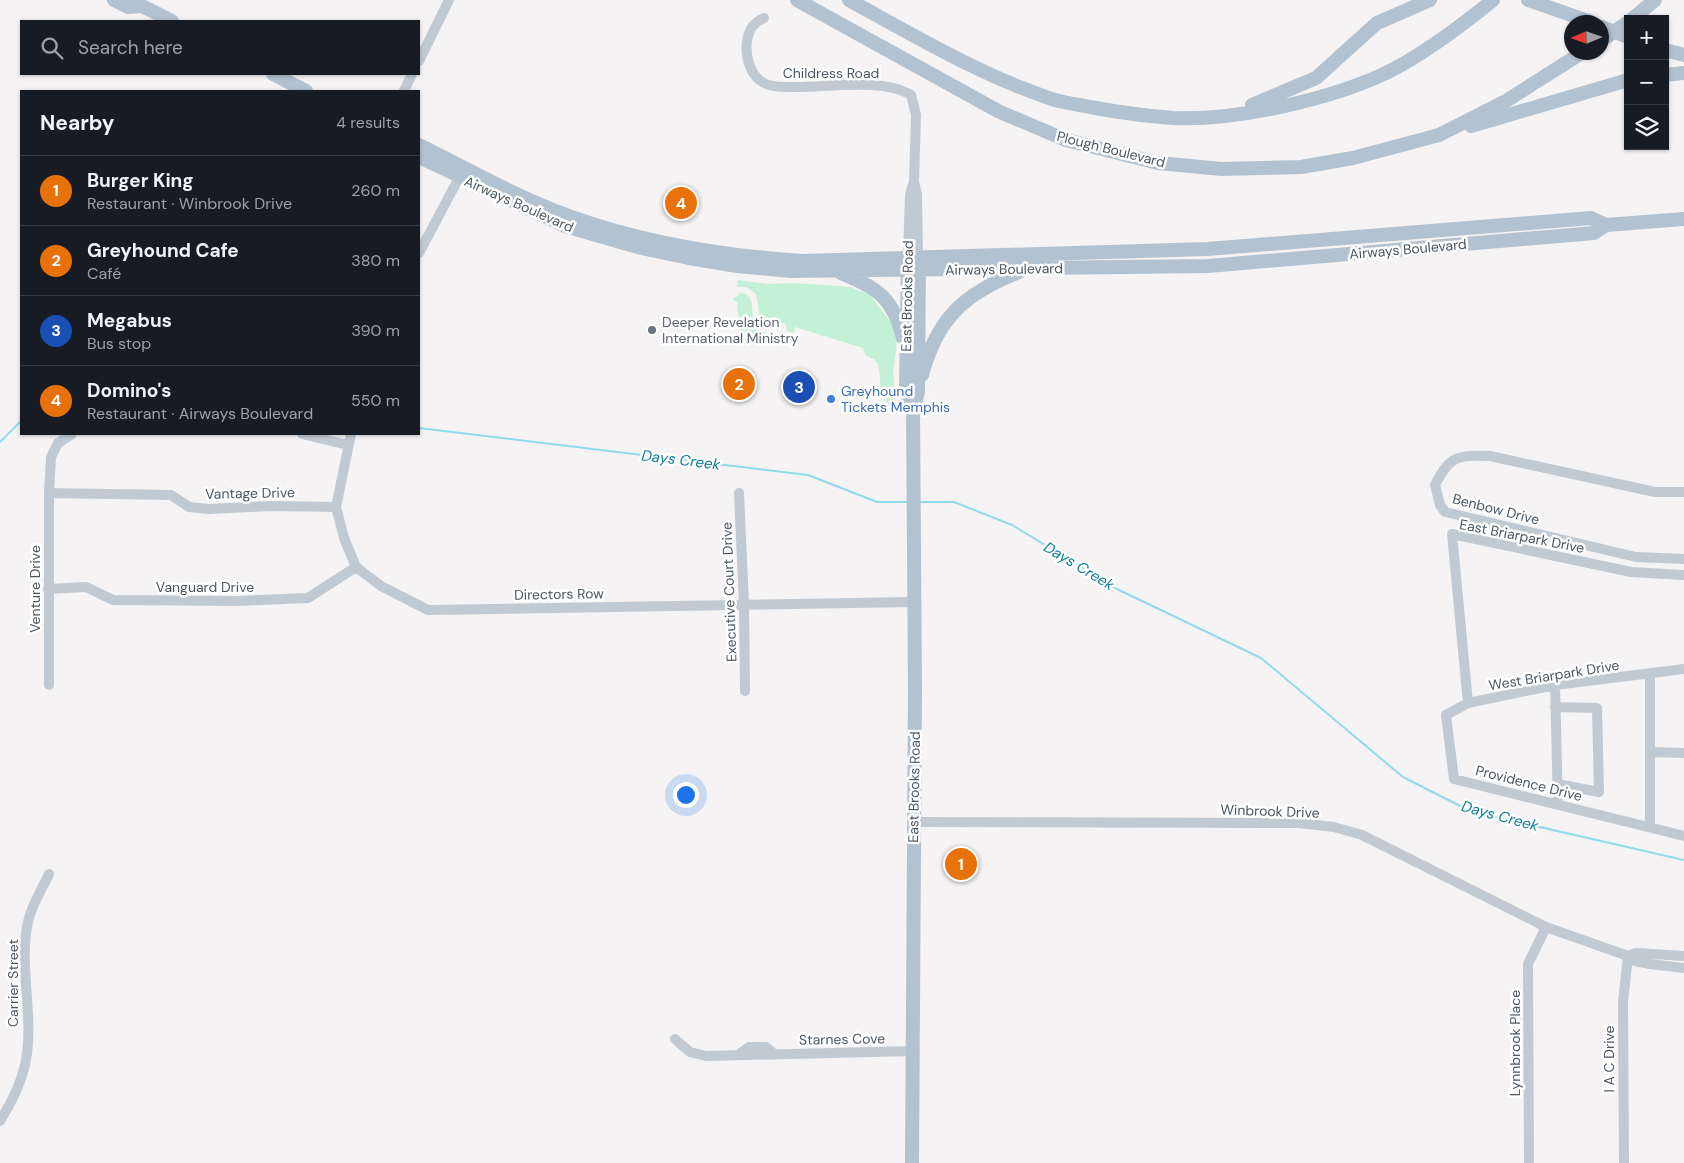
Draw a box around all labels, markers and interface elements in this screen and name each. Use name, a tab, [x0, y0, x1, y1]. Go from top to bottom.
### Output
north arrow	[1564, 15, 1609, 60]
map controls	[1624, 15, 1669, 150]
button: +	[1624, 15, 1669, 60]
search box	[20, 20, 420, 75]
icon: search	[38, 34, 66, 62]
text: Search here	[78, 35, 183, 60]
button: −	[1624, 60, 1669, 105]
street label: Childress Road	[783, 64, 879, 82]
button: layers	[1624, 105, 1669, 150]
text: Nearby	[40, 109, 114, 137]
text: 4 results	[336, 112, 400, 133]
street label: Plough Boulevard	[1055, 127, 1167, 171]
text: Burger King	[87, 168, 194, 193]
street label: Airways Boulevard	[462, 172, 576, 236]
text: 1	[53, 180, 59, 201]
text: 260 m	[351, 180, 400, 201]
pin: 4	[665, 184, 697, 222]
text: Restaurant · Winbrook Drive	[87, 193, 292, 214]
street label: Airways Boulevard	[1349, 235, 1467, 263]
text: Greyhound Cafe	[87, 238, 239, 263]
street label: East Brooks Road	[897, 240, 917, 352]
text: 2	[51, 250, 61, 271]
text: 380 m	[351, 250, 400, 271]
street label: Airways Boulevard	[945, 259, 1063, 279]
text: Café	[87, 263, 121, 284]
text: Megabus	[87, 308, 172, 333]
place label: Deeper Revelation International Ministry	[662, 313, 799, 347]
text: 3	[51, 320, 61, 341]
text: 390 m	[352, 320, 400, 341]
marker: Deeper Revelation International Ministry	[646, 324, 658, 336]
text: Bus stop	[87, 333, 151, 354]
pin: 2	[723, 365, 755, 403]
pin: 3	[783, 368, 815, 406]
text: Domino's	[87, 378, 171, 403]
place label: Greyhound Tickets Memphis	[841, 382, 950, 416]
text: 4	[51, 390, 61, 411]
text: 550 m	[351, 390, 400, 411]
marker: Greyhound Tickets Memphis	[825, 393, 837, 405]
text: Restaurant · Airways Boulevard	[87, 403, 313, 424]
water label: Days Creek	[640, 445, 722, 475]
street label: Vantage Drive	[205, 483, 295, 503]
street label: Benbow Drive	[1451, 490, 1541, 528]
street label: East Briarpark Drive	[1458, 515, 1586, 557]
street label: Executive Court Drive	[718, 522, 740, 662]
water label: Days Creek	[1040, 537, 1118, 595]
street label: Venture Drive	[26, 545, 44, 633]
street label: Vanguard Drive	[156, 578, 254, 596]
street label: Directors Row	[514, 584, 604, 604]
street label: West Briarpark Drive	[1487, 656, 1621, 694]
street label: East Brooks Road	[904, 731, 924, 843]
street label: Providence Drive	[1474, 761, 1584, 805]
your location	[673, 782, 699, 808]
water label: Days Creek	[1459, 796, 1541, 836]
street label: Winbrook Drive	[1220, 800, 1320, 822]
pin: 1	[945, 845, 977, 883]
street label: Carrier Street	[4, 939, 22, 1027]
street label: Lynnbrook Place	[1506, 990, 1524, 1096]
street label: I A C Drive	[1600, 1025, 1618, 1092]
street label: Starnes Cove	[799, 1029, 885, 1049]

